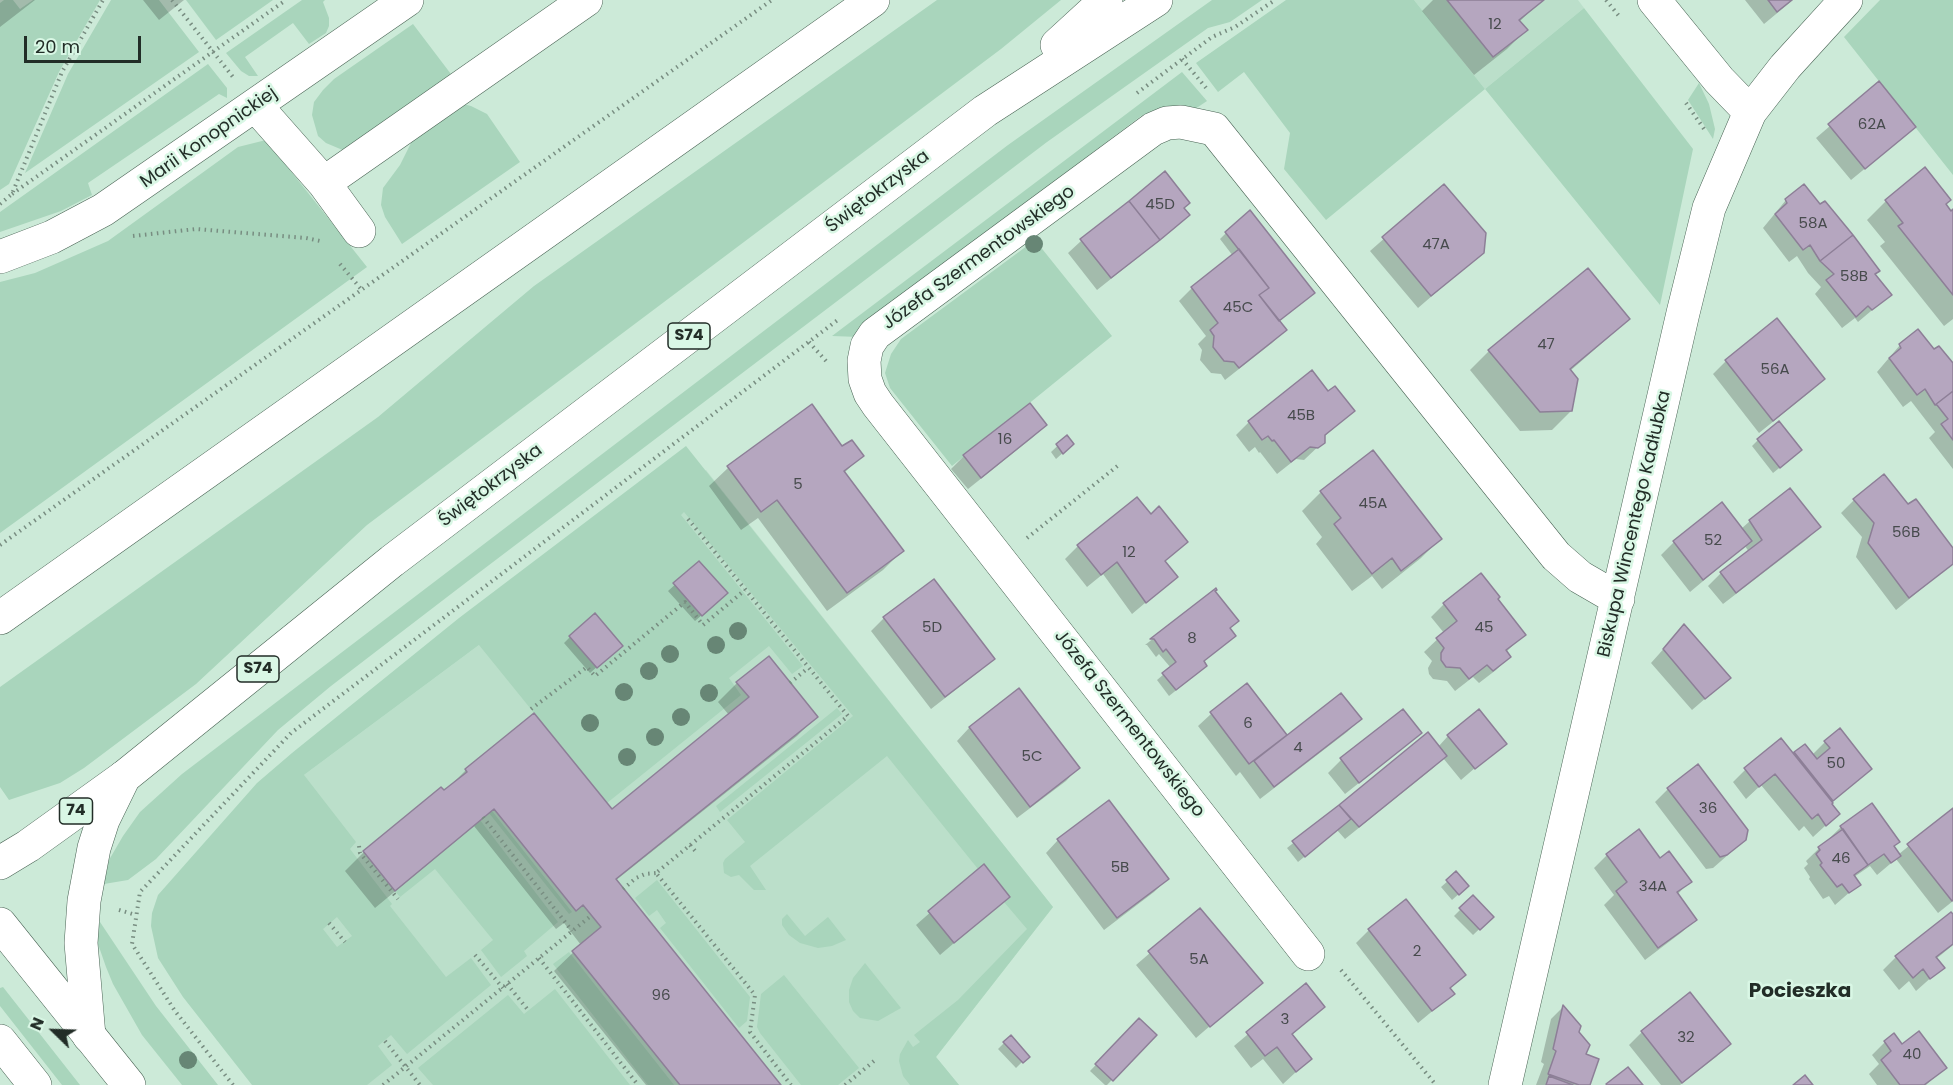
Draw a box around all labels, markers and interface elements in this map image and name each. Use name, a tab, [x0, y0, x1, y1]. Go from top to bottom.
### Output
house number: 12	[1488, 16, 1502, 34]
scale bar	[27, 24, 144, 62]
text: 20 m	[35, 34, 80, 59]
street label: Marii Konopnickiej	[137, 83, 281, 193]
house number: 62A	[1858, 116, 1886, 134]
street label: Świętokrzyska	[822, 146, 934, 238]
street label: Józefa Szermentowskiego	[879, 181, 1079, 335]
house number: 45D	[1145, 196, 1175, 214]
house number: 58A	[1799, 215, 1827, 233]
house number: 47A	[1422, 236, 1450, 254]
house number: 58B	[1840, 268, 1868, 286]
house number: 45C	[1223, 299, 1253, 317]
road number: S74	[668, 323, 710, 349]
house number: 47	[1537, 336, 1555, 354]
house number: 56A	[1760, 361, 1790, 379]
street label: Biskupa Wincentego Kadłubka	[1594, 389, 1676, 659]
house number: 45B	[1287, 407, 1315, 425]
house number: 16	[998, 431, 1012, 449]
street label: Świętokrzyska	[435, 440, 547, 532]
house number: 5	[793, 476, 803, 494]
house number: 45A	[1359, 495, 1387, 513]
house number: 56B	[1892, 524, 1920, 542]
house number: 52	[1704, 532, 1722, 550]
house number: 12	[1122, 544, 1136, 562]
house number: 5D	[922, 619, 942, 637]
house number: 45	[1475, 619, 1493, 637]
street label: Józefa Szermentowskiego	[1049, 626, 1209, 822]
house number: 8	[1187, 630, 1197, 648]
road number: S74	[237, 656, 279, 682]
house number: 6	[1243, 715, 1253, 733]
house number: 4	[1293, 739, 1303, 757]
house number: 5C	[1022, 748, 1042, 766]
house number: 50	[1827, 755, 1845, 773]
road number: 74	[60, 798, 92, 824]
house number: 36	[1699, 800, 1717, 818]
house number: 46	[1832, 850, 1850, 868]
house number: 5B	[1111, 859, 1129, 877]
house number: 34A	[1639, 878, 1667, 896]
house number: 2	[1413, 943, 1421, 961]
house number: 5A	[1189, 951, 1209, 969]
district label: Pocieszka	[1749, 980, 1851, 1004]
house number: 96	[652, 987, 670, 1005]
north arrow	[24, 1001, 84, 1061]
house number: 3	[1281, 1011, 1289, 1029]
text: N	[24, 1014, 50, 1034]
house number: 32	[1677, 1029, 1695, 1047]
house number: 40	[1903, 1046, 1921, 1064]

